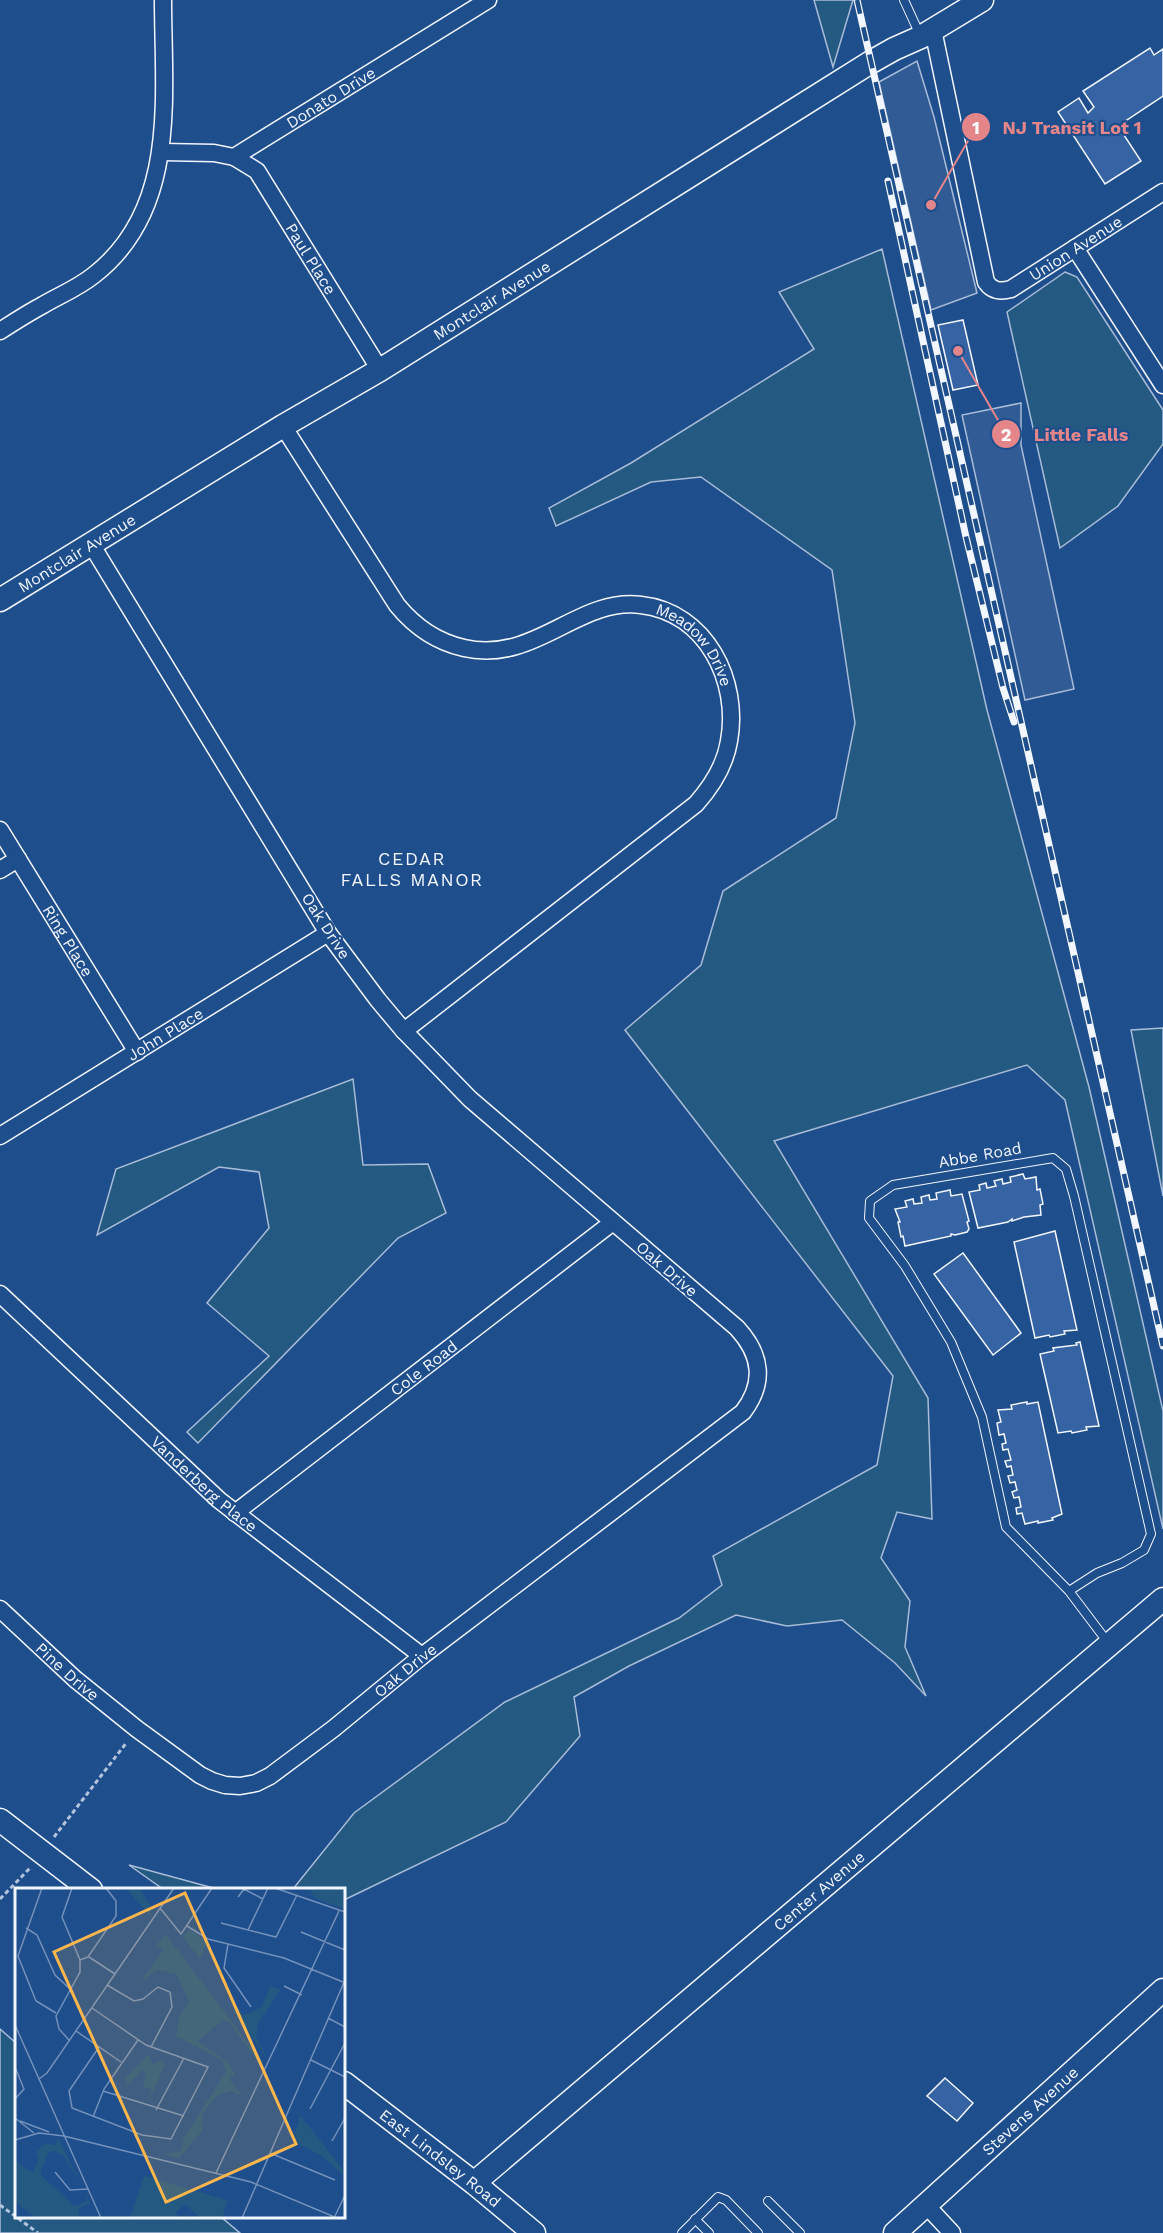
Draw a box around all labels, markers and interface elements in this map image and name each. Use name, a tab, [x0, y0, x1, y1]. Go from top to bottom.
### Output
street label: Donato Drive	[282, 63, 379, 132]
callout: NJ Transit Lot 1	[961, 109, 1154, 145]
text: 1	[972, 117, 980, 138]
text: NJ Transit Lot 1	[1002, 117, 1142, 138]
street label: Union Avenue	[1025, 211, 1125, 285]
street label: Paul Place	[282, 219, 340, 298]
street label: Montclair Avenue	[430, 256, 554, 344]
callout: Little Falls	[991, 416, 1140, 452]
text: 2	[1001, 424, 1011, 445]
text: Little Falls	[1034, 424, 1129, 445]
street label: Montclair Avenue	[14, 510, 139, 596]
street label: Meadow Drive	[654, 599, 736, 688]
district label: CEDAR FALLS MANOR	[340, 848, 484, 890]
street label: Oak Drive	[298, 889, 354, 963]
street label: Ring Place	[39, 901, 98, 980]
street label: John Place	[123, 1003, 206, 1065]
street label: Abbe Road	[937, 1138, 1023, 1172]
street label: Oak Drive	[632, 1237, 702, 1301]
street label: Cole Road	[386, 1336, 461, 1400]
street label: Vanderberg Place	[147, 1432, 261, 1536]
street label: Pine Drive	[32, 1638, 103, 1704]
street label: Oak Drive	[370, 1639, 440, 1701]
street label: Center Avenue	[769, 1847, 868, 1935]
inset map	[15, 1888, 345, 2218]
street label: Stevens Avenue	[978, 2062, 1082, 2159]
street label: East Lindsley Road	[376, 2105, 505, 2211]

